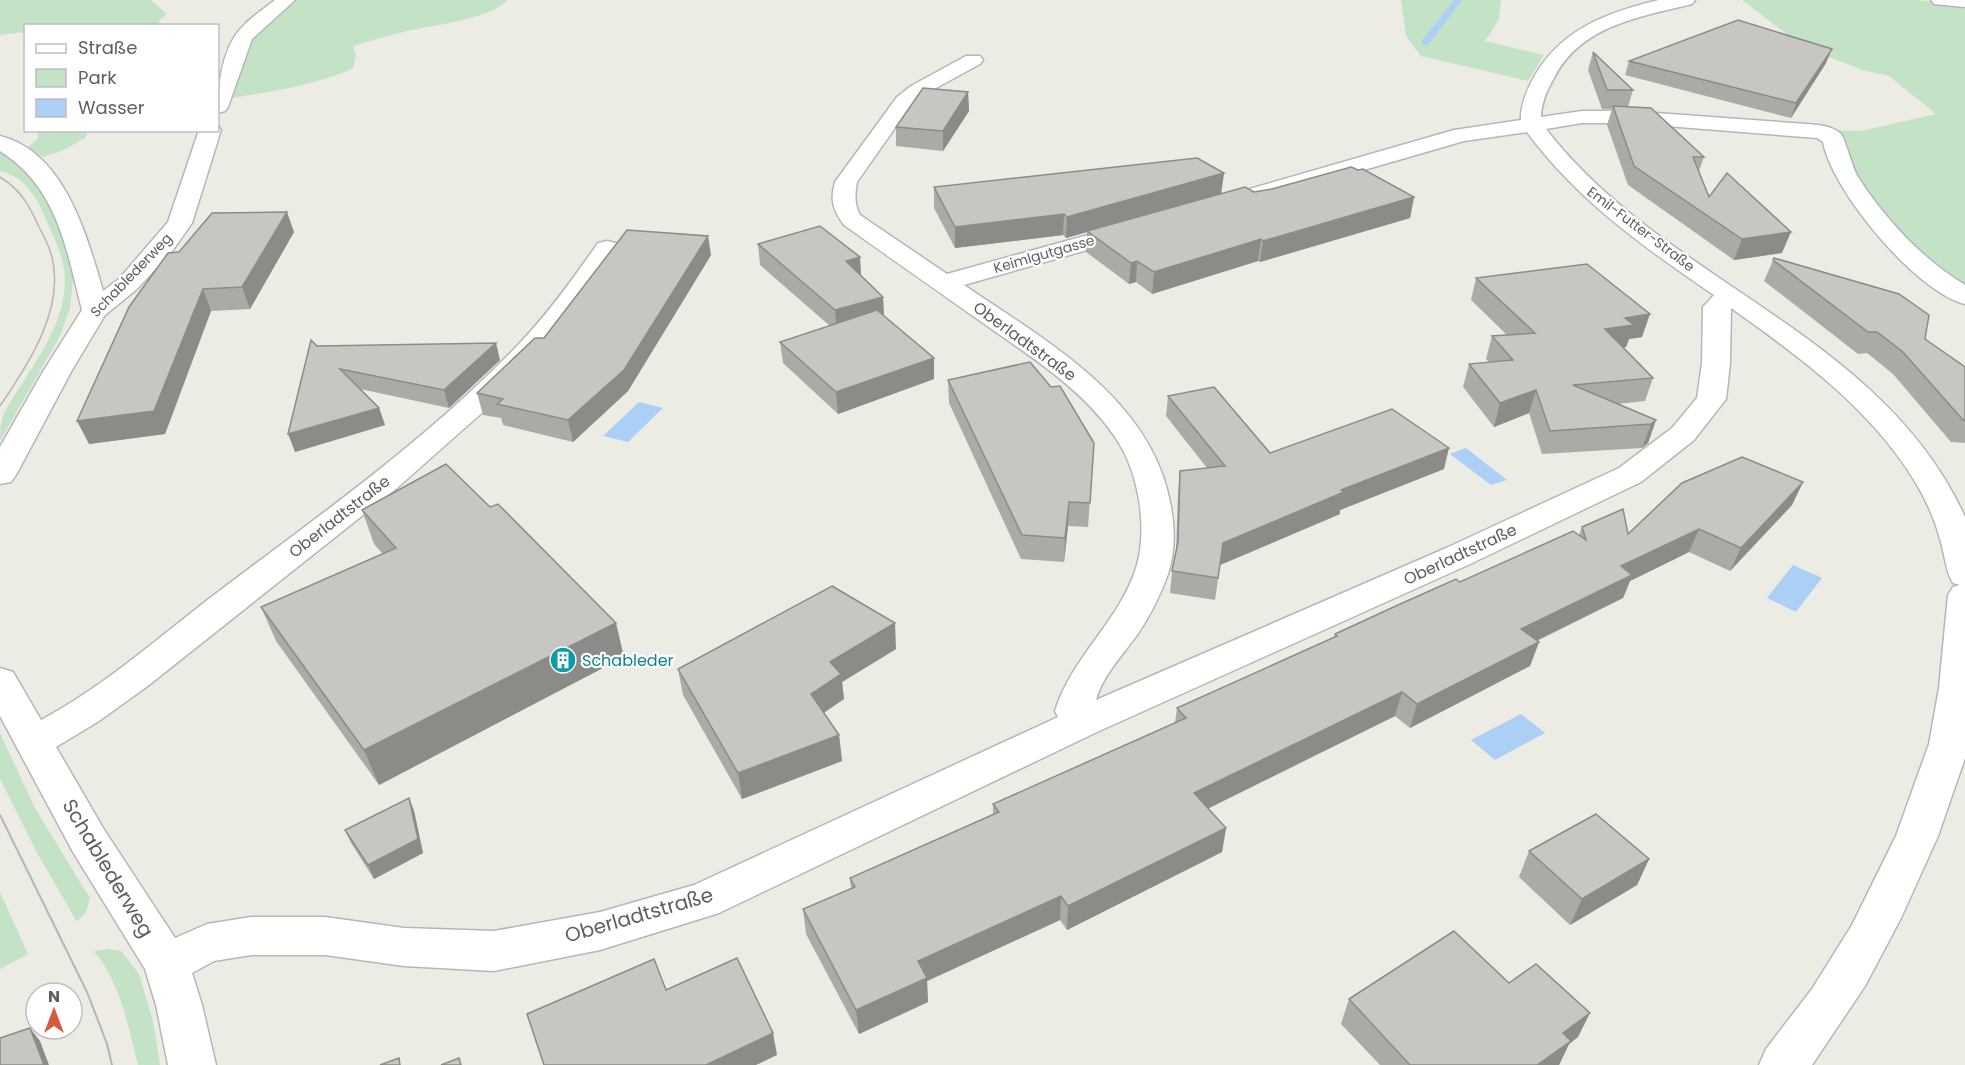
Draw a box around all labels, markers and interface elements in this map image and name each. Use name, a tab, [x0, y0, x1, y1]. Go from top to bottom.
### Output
legend	[24, 24, 219, 132]
text: Straße	[78, 35, 137, 60]
text: Park	[78, 65, 117, 90]
text: Wasser	[78, 95, 145, 120]
street label: Emil-Futter-Straße	[1583, 182, 1699, 276]
street label: Schablederweg	[86, 229, 176, 321]
street label: Keimlgutgasse	[991, 230, 1097, 278]
street label: Oberladtstraße	[968, 296, 1081, 387]
street label: Oberladtstraße	[284, 470, 395, 563]
street label: Oberladtstraße	[1400, 518, 1521, 591]
building icon: Schableder	[548, 645, 578, 675]
place label: Schableder	[582, 649, 674, 672]
street label: Schablederweg	[56, 794, 160, 942]
street label: Oberladtstraße	[562, 880, 716, 950]
north arrow	[24, 981, 84, 1041]
text: N	[48, 985, 60, 1008]

